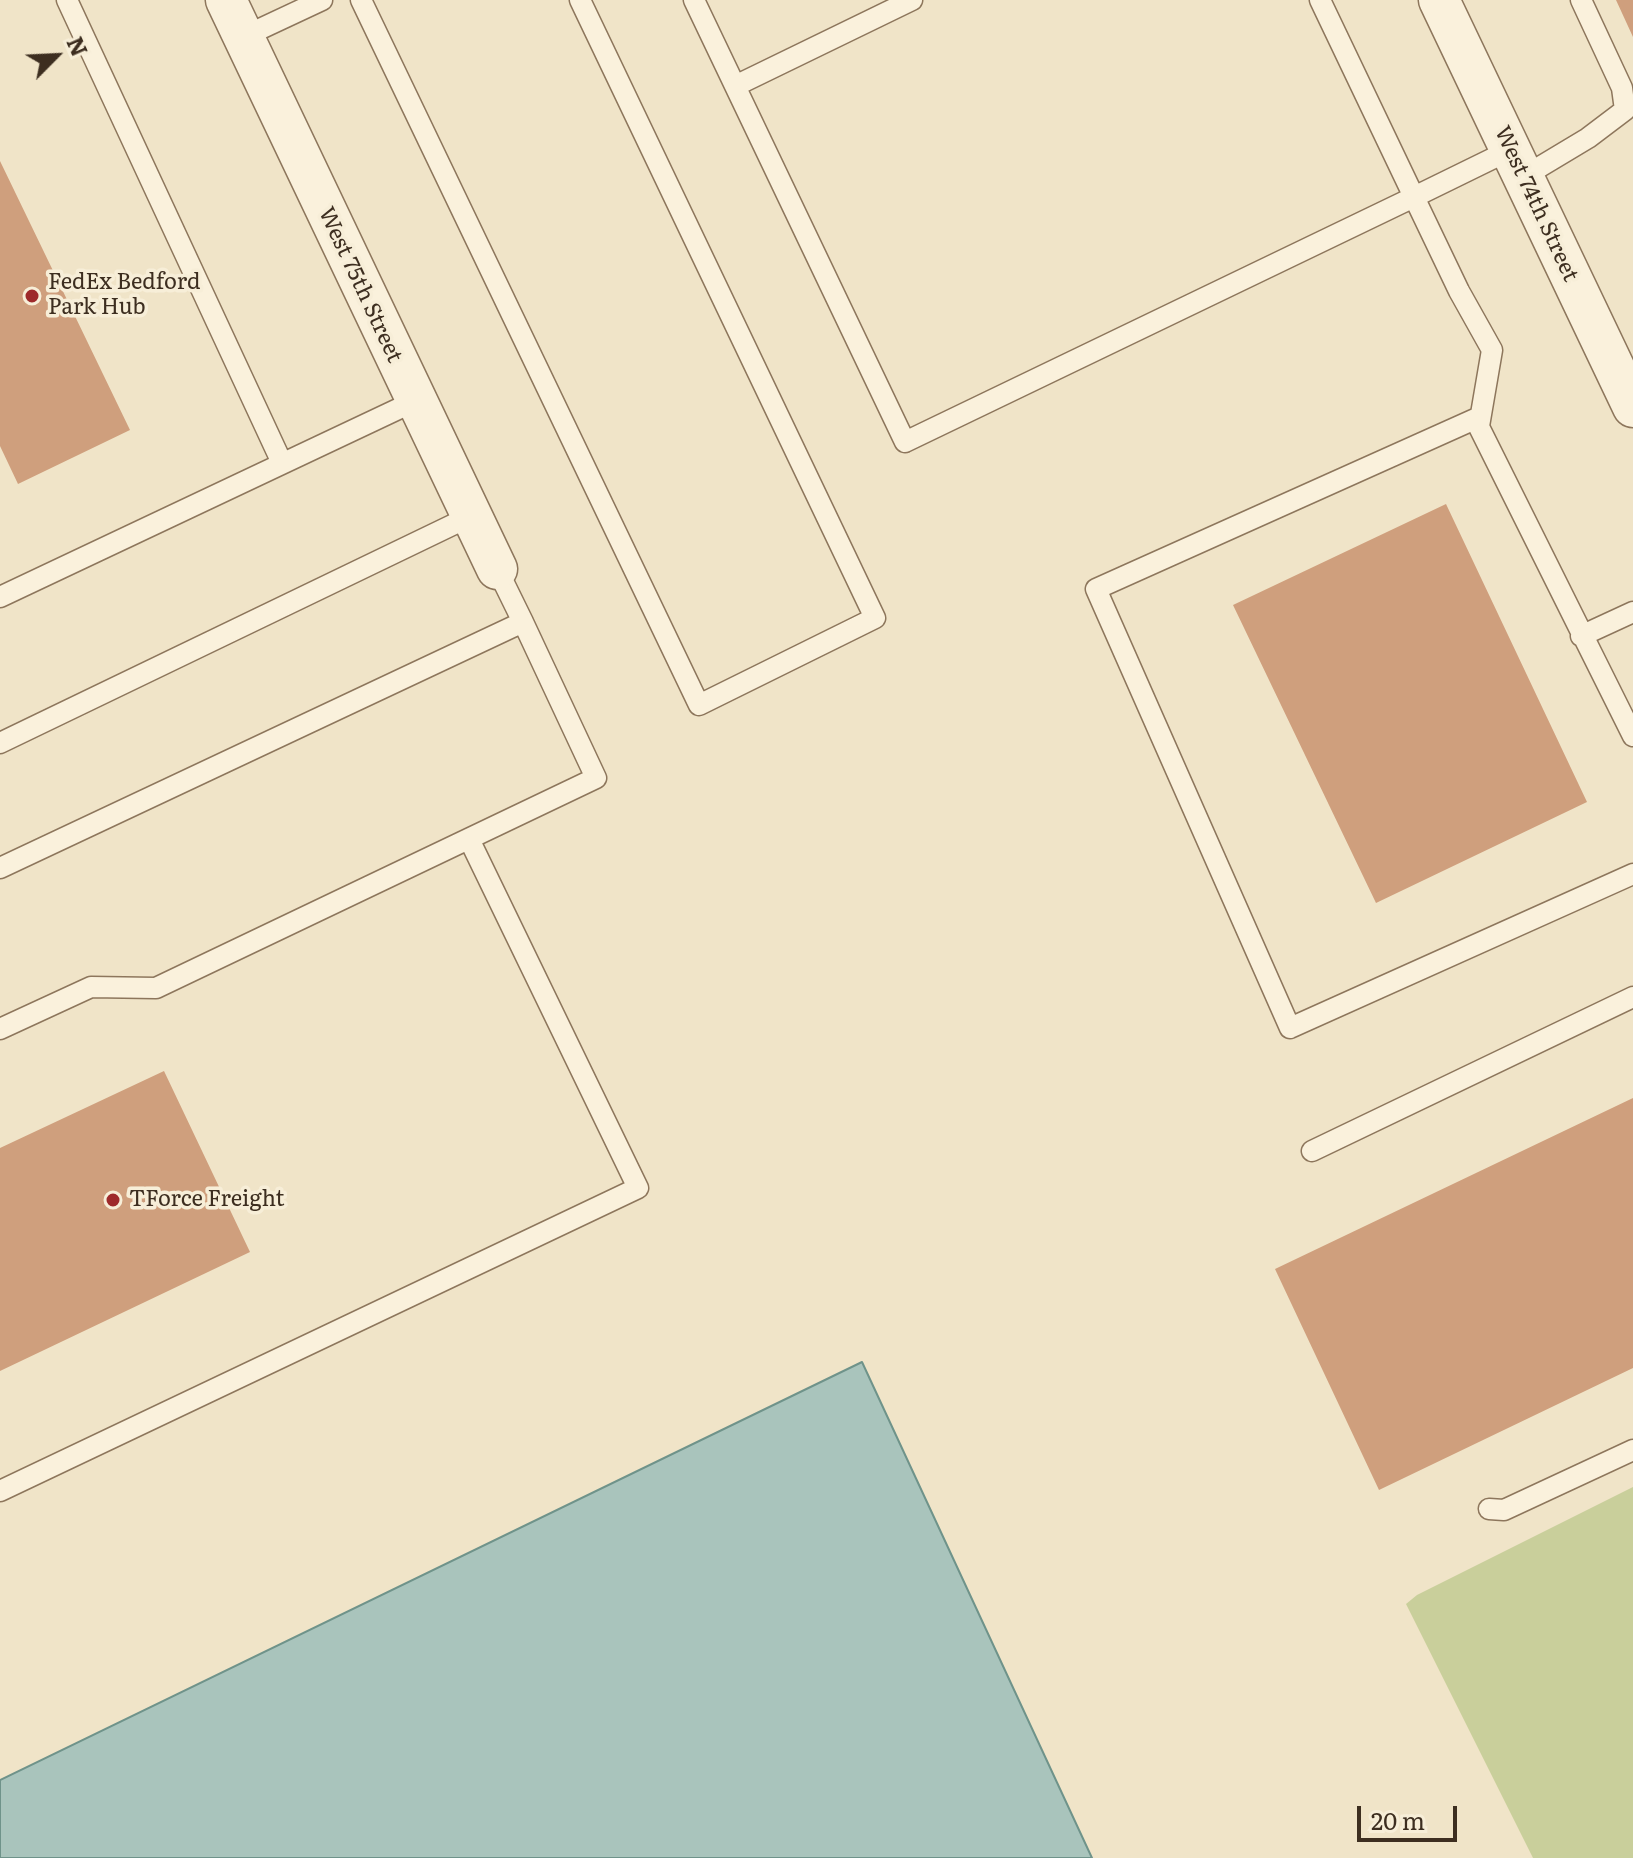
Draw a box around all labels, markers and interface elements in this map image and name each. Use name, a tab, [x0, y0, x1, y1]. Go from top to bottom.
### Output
north arrow	[16, 16, 96, 96]
text: N	[60, 31, 97, 61]
street label: West 74th Street	[1488, 122, 1584, 286]
street label: West 75th Street	[312, 203, 408, 367]
place label: FedEx Bedford Park Hub	[48, 270, 200, 322]
marker: FedEx Bedford Park Hub	[23, 287, 41, 305]
place label: TForce Freight	[129, 1187, 284, 1213]
marker: TForce Freight	[104, 1191, 122, 1209]
scale bar	[1361, 1790, 1461, 1840]
text: 20 m	[1371, 1802, 1425, 1837]

